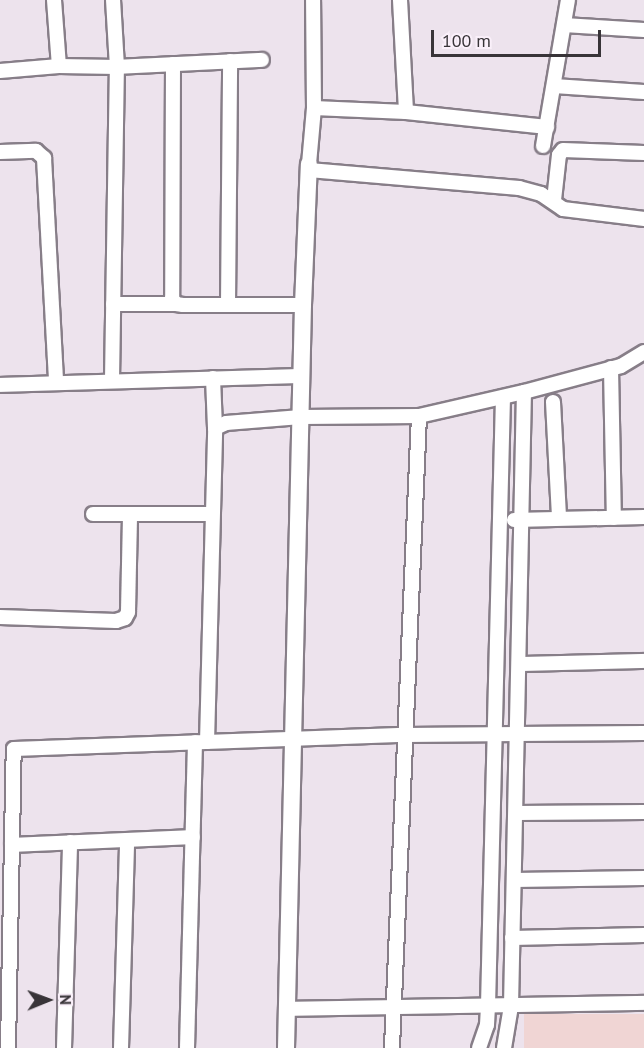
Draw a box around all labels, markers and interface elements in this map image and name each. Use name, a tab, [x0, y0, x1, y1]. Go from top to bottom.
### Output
scale bar	[434, 18, 604, 56]
text: 100 m	[442, 29, 491, 52]
north arrow	[18, 970, 78, 1030]
text: N	[56, 994, 76, 1005]

